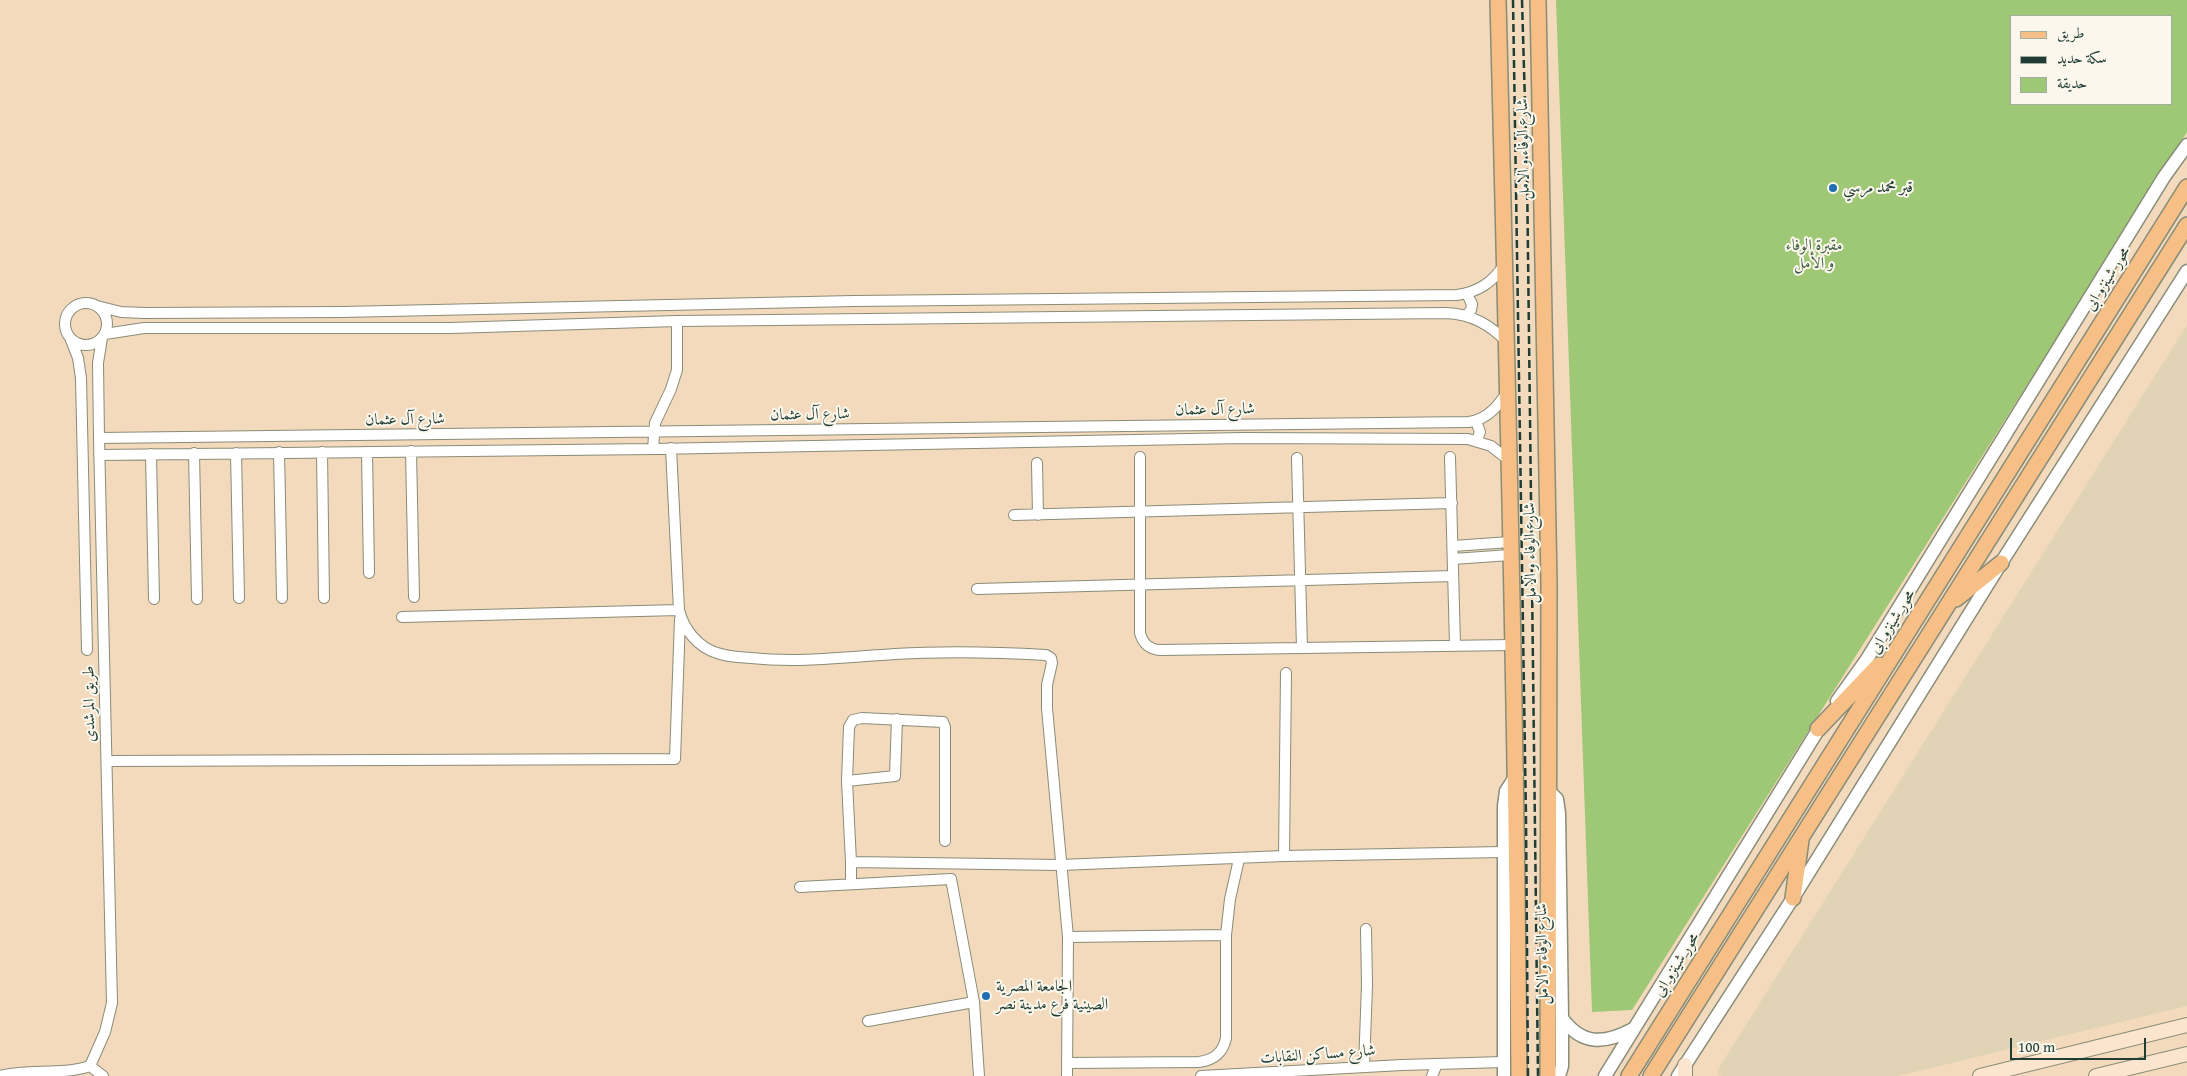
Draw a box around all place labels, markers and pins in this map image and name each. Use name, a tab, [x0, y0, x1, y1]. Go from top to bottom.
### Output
place label: قبر محمد مرسي	[1843, 178, 1913, 198]
marker: قبر محمد مرسي	[1827, 182, 1839, 194]
place label: الجامعة المصرية الصينية فرع مدينة نصر	[996, 977, 1108, 1015]
marker: الجامعة المصرية الصينية فرع مدينة نصر	[980, 990, 992, 1002]

